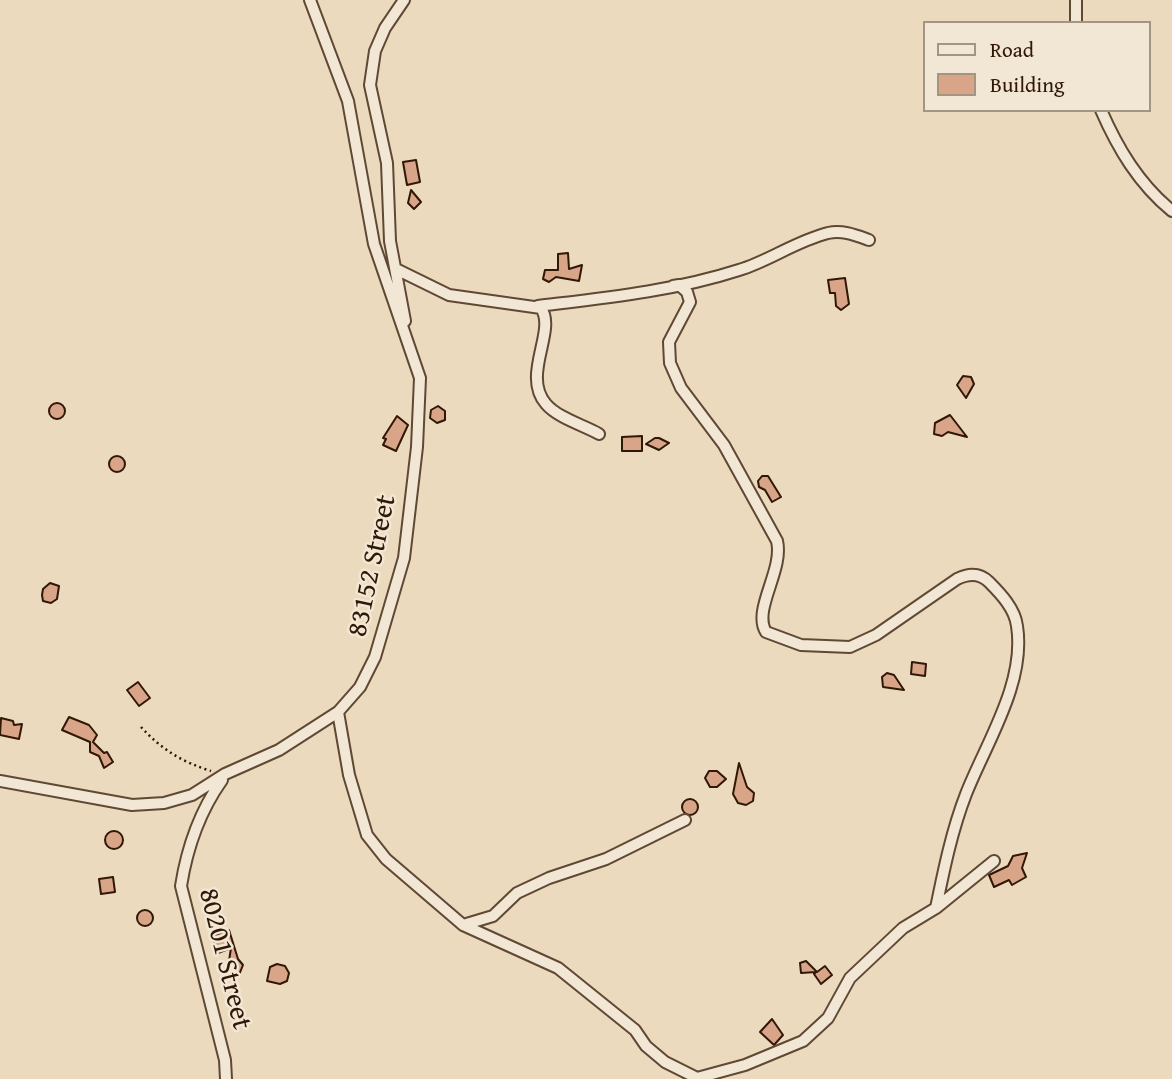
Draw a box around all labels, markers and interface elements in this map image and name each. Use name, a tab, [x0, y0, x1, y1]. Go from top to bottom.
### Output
legend	[923, 21, 1151, 112]
text: Road	[990, 34, 1034, 65]
text: Building	[990, 69, 1064, 100]
street label: 83152 Street	[342, 492, 404, 640]
street label: 80201 Street	[190, 885, 258, 1033]

